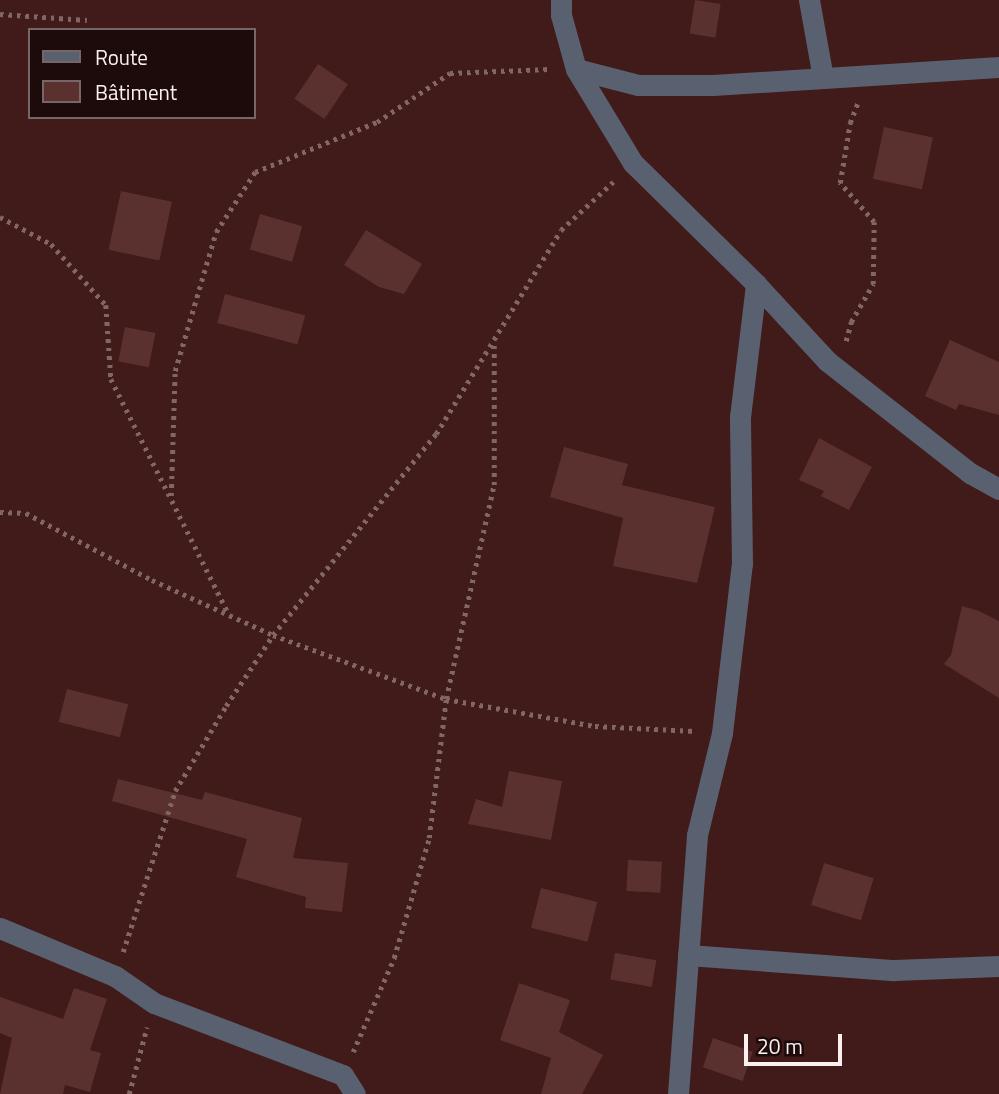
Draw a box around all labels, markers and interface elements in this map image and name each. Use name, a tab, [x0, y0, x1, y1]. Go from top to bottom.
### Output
legend	[28, 28, 256, 119]
text: Route	[95, 41, 148, 73]
text: Bâtiment	[95, 76, 177, 108]
scale bar	[747, 1020, 845, 1064]
text: 20 m	[757, 1030, 803, 1062]

